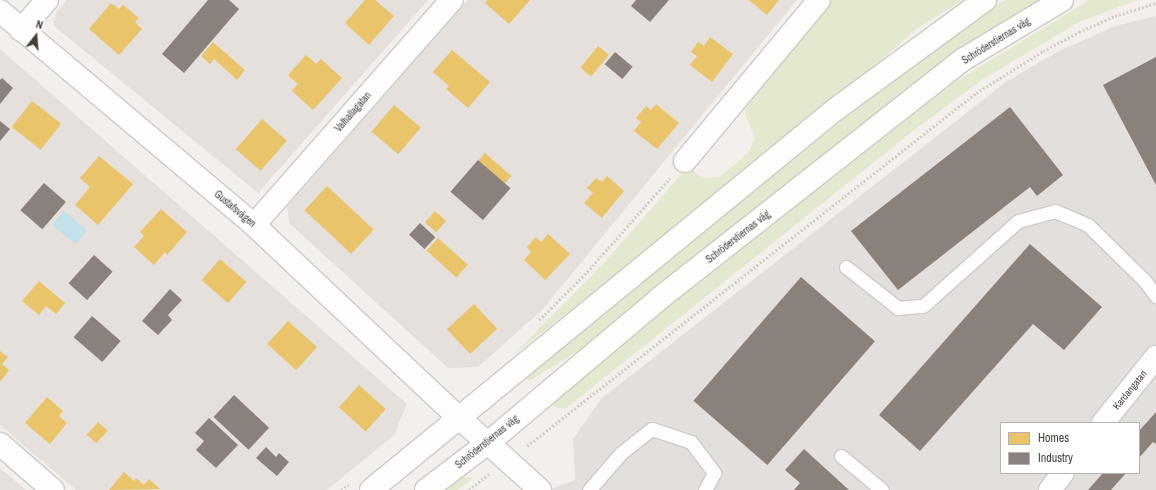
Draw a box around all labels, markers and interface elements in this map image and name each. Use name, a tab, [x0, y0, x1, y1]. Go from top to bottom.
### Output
street label: Schröderstiernas väg	[960, 15, 1032, 67]
north arrow	[16, 16, 56, 56]
text: N	[34, 17, 45, 32]
street label: Valhallagatan	[332, 90, 374, 134]
street label: Gustafsvägen	[212, 188, 258, 230]
street label: Schröderstiernas väg	[704, 208, 772, 266]
street label: Kardangatan	[1111, 368, 1149, 412]
street label: Schröderstiernas väg	[453, 413, 521, 471]
legend	[1000, 422, 1140, 474]
text: Homes	[1038, 430, 1069, 446]
text: Industry	[1038, 450, 1073, 466]

